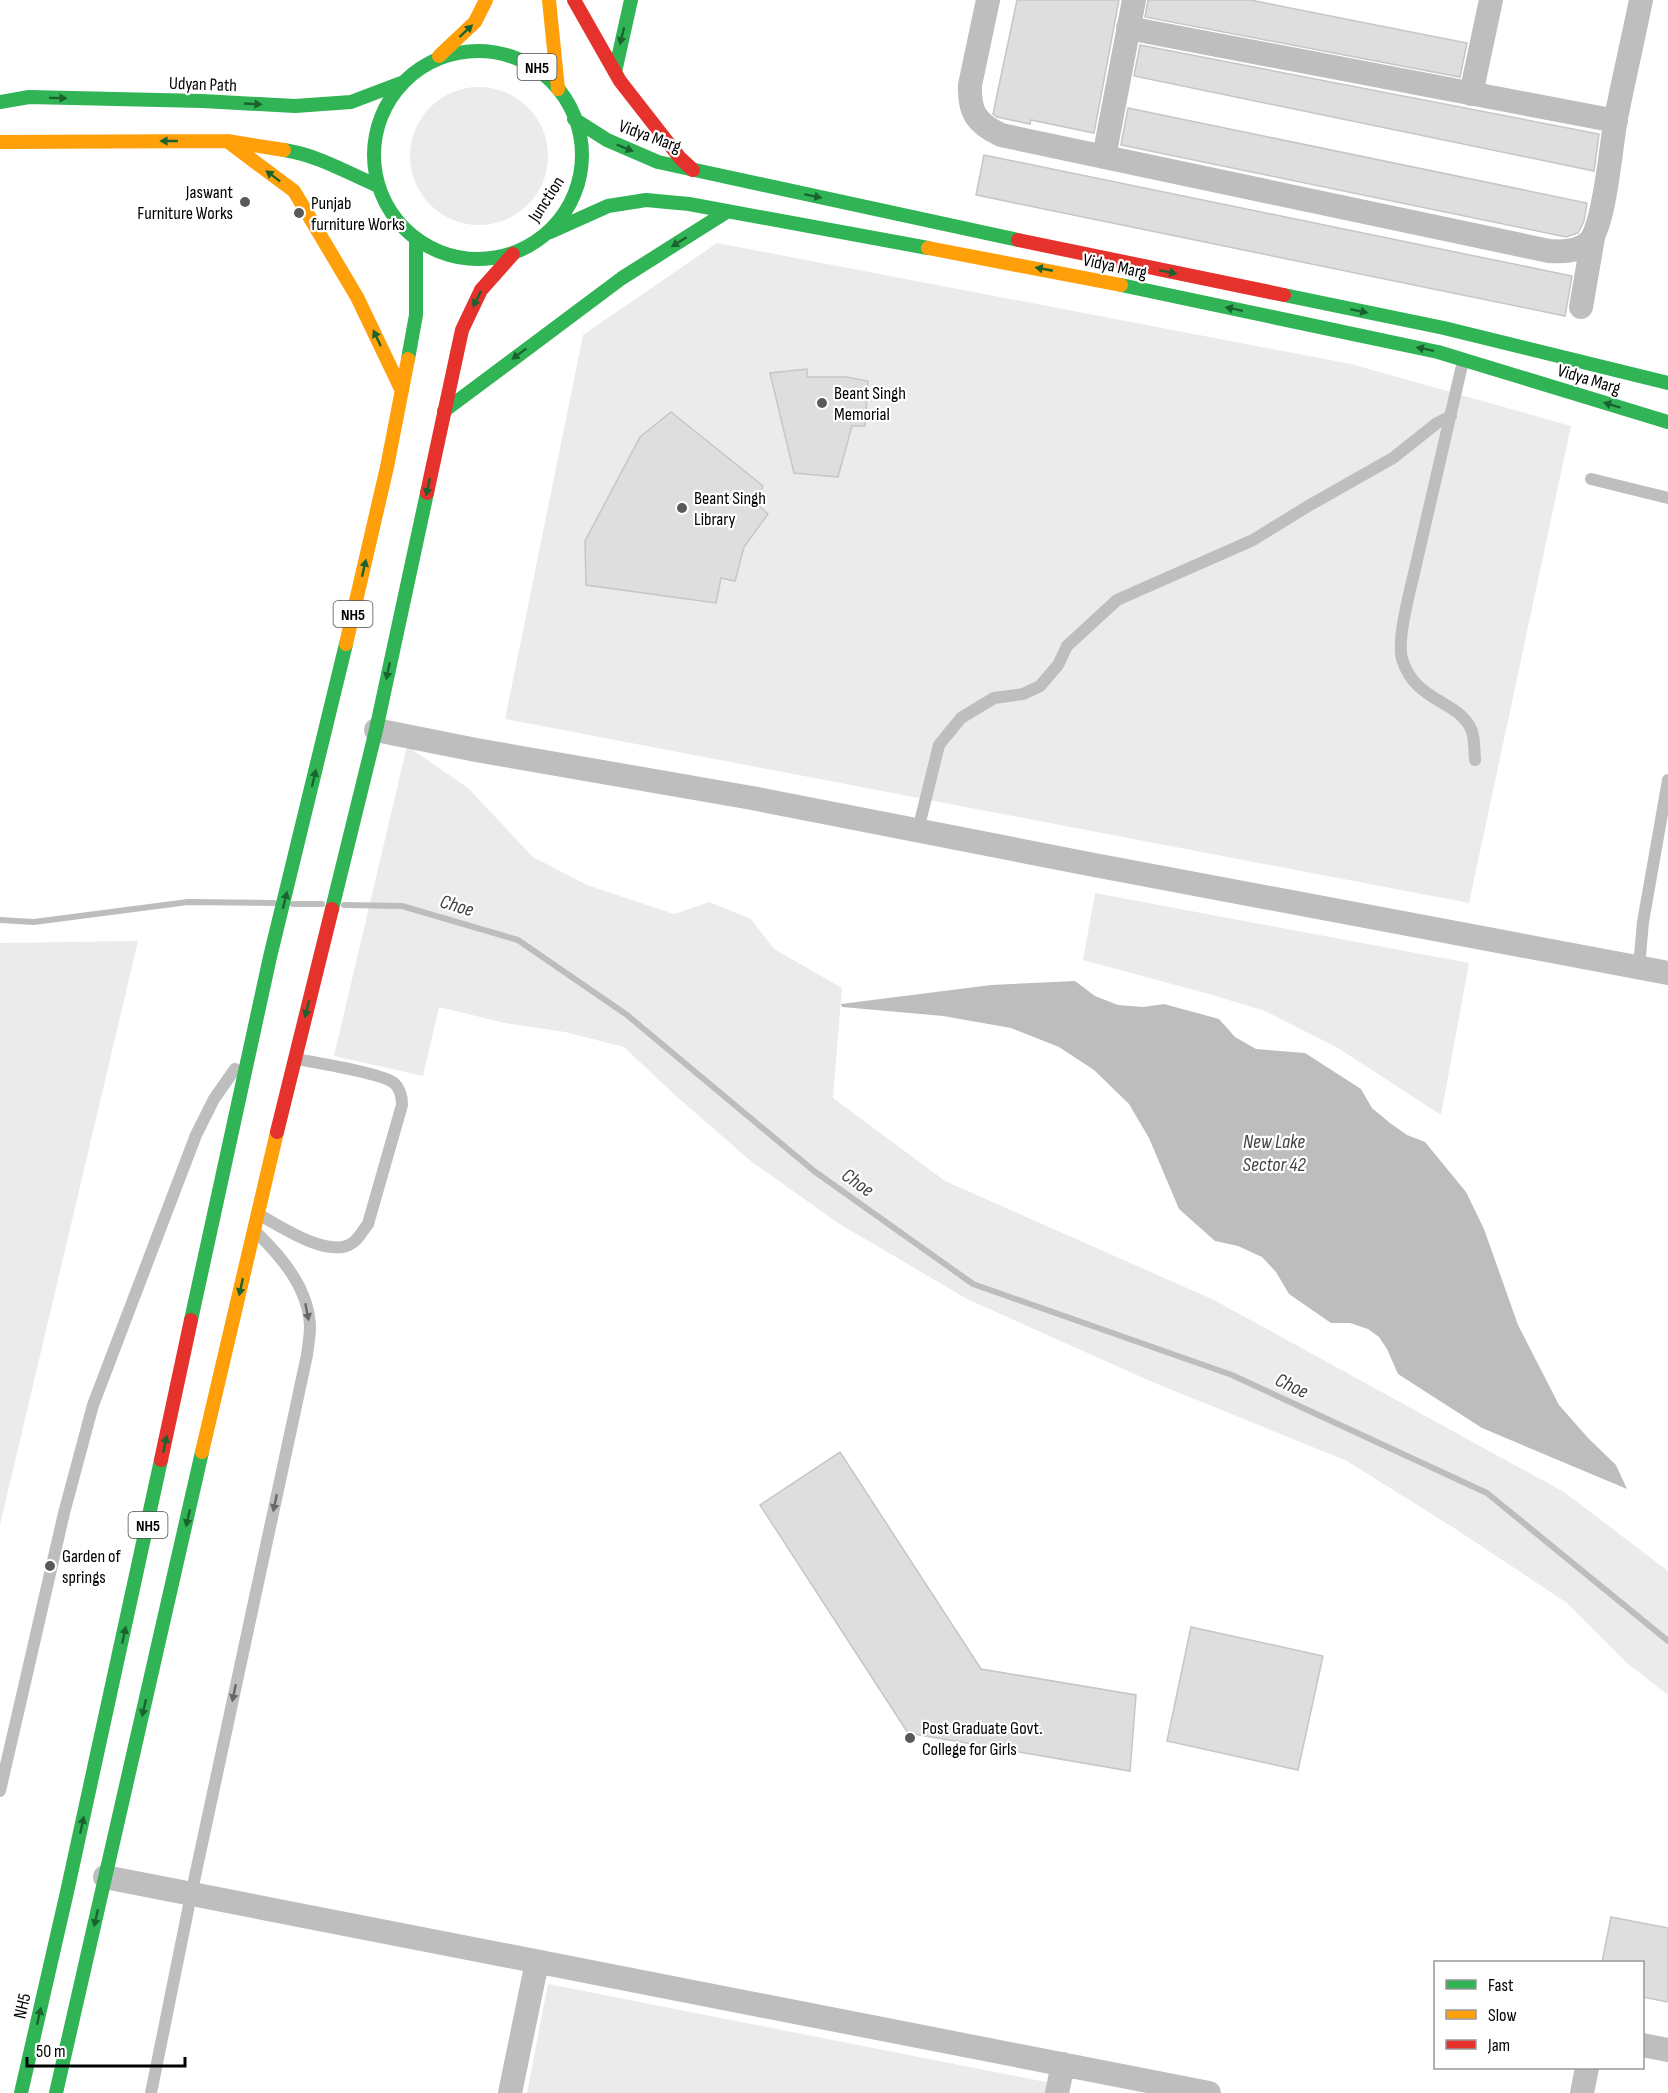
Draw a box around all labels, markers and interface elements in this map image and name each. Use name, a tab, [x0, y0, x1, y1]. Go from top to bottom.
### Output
one-way arrow	[459, 24, 473, 38]
one-way arrow	[617, 27, 627, 45]
road number: NH5	[518, 54, 556, 80]
street label: Udyan Path	[169, 73, 237, 96]
one-way arrow	[49, 93, 68, 103]
one-way arrow	[243, 99, 262, 108]
street label: Vidya Marg	[616, 116, 684, 157]
one-way arrow	[159, 136, 178, 146]
one-way arrow	[616, 144, 634, 153]
one-way arrow	[265, 169, 281, 182]
street label: Junction	[523, 173, 569, 227]
place label: Jaswant Furniture Works	[137, 182, 234, 224]
one-way arrow	[804, 192, 823, 201]
place label: Punjab furniture Works	[311, 193, 405, 235]
marker: Jaswant Furniture Works	[238, 195, 252, 209]
marker: Punjab furniture Works	[292, 206, 306, 220]
one-way arrow	[670, 237, 687, 248]
street label: Vidya Marg	[1081, 249, 1149, 284]
one-way arrow	[1034, 264, 1053, 273]
one-way arrow	[1159, 268, 1178, 277]
one-way arrow	[472, 291, 482, 308]
one-way arrow	[1225, 304, 1244, 313]
one-way arrow	[1350, 307, 1369, 316]
one-way arrow	[372, 330, 381, 347]
one-way arrow	[1416, 344, 1435, 353]
one-way arrow	[511, 348, 527, 361]
street label: Vidya Marg	[1555, 360, 1623, 399]
place label: Beant Singh Memorial	[834, 383, 906, 425]
marker: Beant Singh Memorial	[815, 396, 829, 410]
one-way arrow	[1603, 400, 1621, 409]
one-way arrow	[423, 478, 432, 497]
place label: Beant Singh Library	[694, 488, 766, 530]
marker: Beant Singh Library	[675, 501, 689, 515]
one-way arrow	[359, 559, 369, 577]
road number: NH5	[334, 601, 372, 627]
one-way arrow	[383, 662, 392, 681]
one-way arrow	[310, 769, 320, 788]
water label: Choe	[437, 890, 477, 922]
one-way arrow	[280, 891, 290, 909]
one-way arrow	[301, 1000, 311, 1019]
water label: New Lake Sector 42	[1243, 1130, 1306, 1177]
water label: Choe	[837, 1163, 878, 1202]
one-way arrow	[235, 1278, 245, 1296]
one-way arrow	[303, 1302, 312, 1321]
water label: Choe	[1271, 1368, 1312, 1404]
one-way arrow	[161, 1435, 171, 1454]
one-way arrow	[270, 1494, 279, 1513]
one-way arrow	[183, 1509, 193, 1527]
road number: NH5	[128, 1512, 168, 1538]
place label: Garden of springs	[62, 1546, 121, 1588]
marker: Garden of springs	[43, 1559, 57, 1573]
one-way arrow	[119, 1626, 129, 1644]
one-way arrow	[229, 1684, 238, 1703]
one-way arrow	[139, 1699, 149, 1717]
place label: Post Graduate Govt. College for Girls	[922, 1718, 1043, 1760]
marker: Post Graduate Govt. College for Girls	[903, 1731, 917, 1745]
one-way arrow	[78, 1816, 87, 1835]
one-way arrow	[91, 1909, 100, 1928]
legend	[1434, 1961, 1644, 2069]
text: Fast	[1488, 1975, 1514, 1996]
street label: NH5	[9, 1991, 36, 2021]
text: Slow	[1488, 2005, 1517, 2026]
one-way arrow	[34, 2006, 44, 2025]
scale bar	[27, 2030, 184, 2068]
text: Jam	[1487, 2035, 1510, 2056]
text: 50 m	[36, 2041, 66, 2062]

